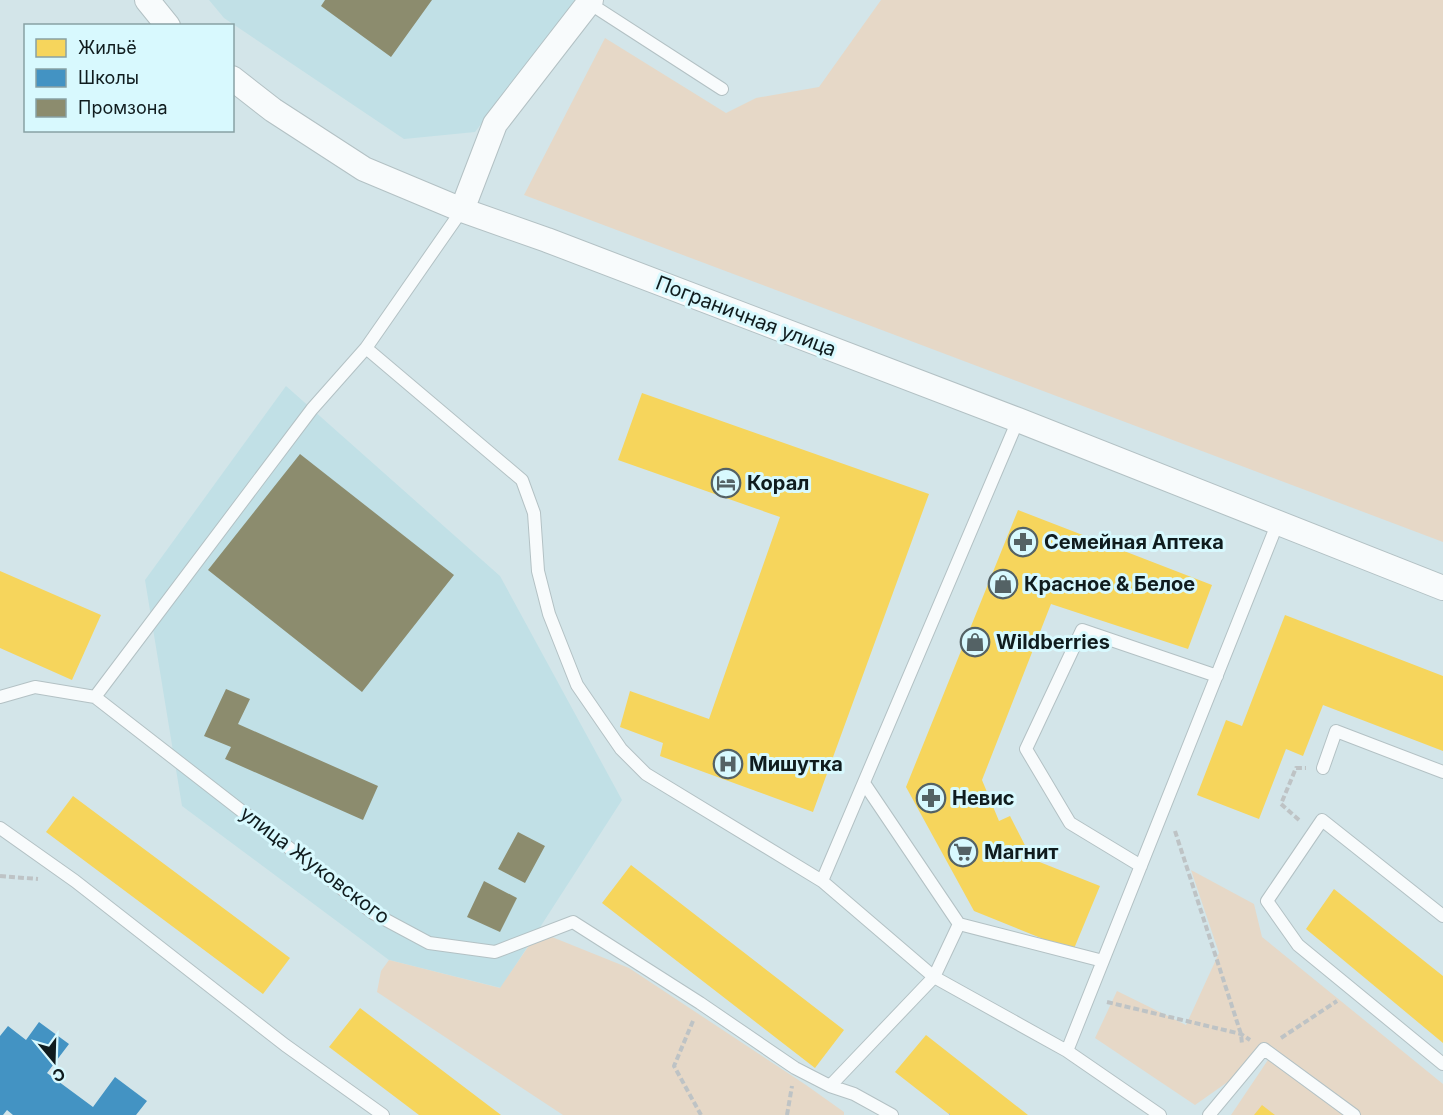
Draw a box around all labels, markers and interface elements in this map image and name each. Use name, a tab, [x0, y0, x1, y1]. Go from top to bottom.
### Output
legend	[24, 24, 234, 132]
text: Жильё	[78, 37, 137, 58]
text: Школы	[78, 67, 139, 88]
text: Промзона	[78, 97, 168, 118]
street label: Пограничная улица	[652, 271, 840, 361]
hotel icon: Корал	[710, 467, 742, 499]
place label: Корал	[747, 471, 809, 495]
pharmacy icon: Семейная Аптека	[1007, 526, 1039, 558]
place label: Семейная Аптека	[1044, 530, 1224, 554]
shop icon: Красное & Белое	[987, 568, 1019, 600]
place label: Красное & Белое	[1024, 572, 1195, 596]
shop icon: Wildberries	[959, 626, 991, 658]
place label: Wildberries	[996, 630, 1110, 654]
hospital icon: Мишутка	[712, 748, 744, 780]
place label: Мишутка	[749, 752, 843, 776]
pharmacy icon: Невис	[915, 782, 947, 814]
place label: Невис	[952, 786, 1015, 810]
street label: улица Жуковского	[236, 801, 394, 929]
supermarket icon: Магнит	[947, 836, 979, 868]
place label: Магнит	[984, 840, 1059, 864]
north arrow	[24, 1031, 84, 1091]
text: С	[50, 1064, 68, 1087]

